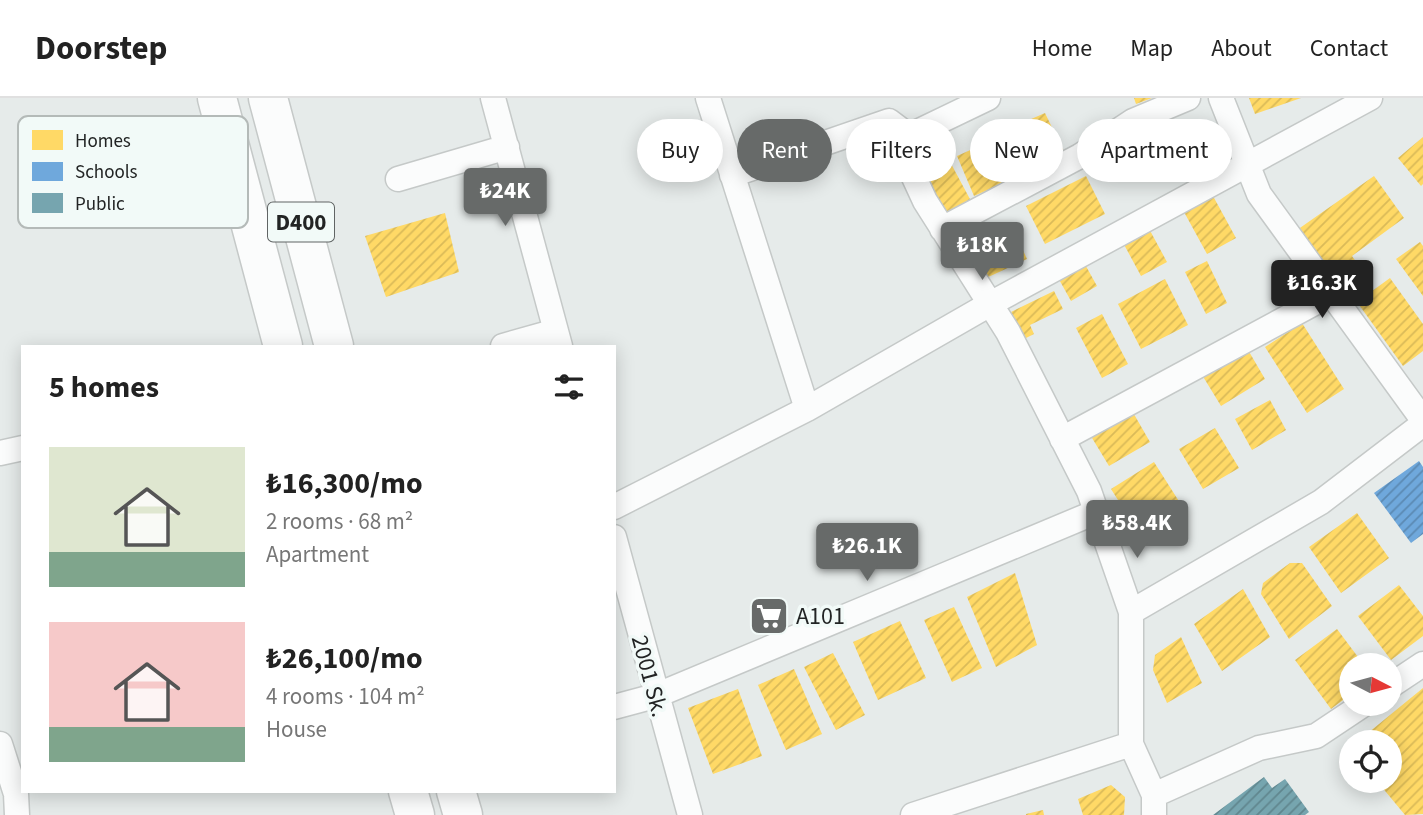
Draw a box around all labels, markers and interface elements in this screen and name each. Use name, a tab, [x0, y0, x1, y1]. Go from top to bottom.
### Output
text: Doorstep	[35, 25, 167, 72]
text: Home	[1032, 31, 1092, 66]
text: Map	[1130, 31, 1173, 66]
text: About	[1211, 31, 1272, 66]
text: Contact	[1310, 31, 1388, 66]
legend	[18, 116, 248, 228]
chip: Buy	[637, 119, 723, 182]
chip: Rent	[737, 119, 832, 182]
chip: Filters	[846, 119, 956, 182]
chip: New	[970, 119, 1063, 182]
chip: Apartment	[1077, 119, 1232, 182]
text: Homes	[75, 128, 131, 155]
text: Schools	[75, 159, 138, 186]
pin: ₺24K	[464, 169, 546, 228]
text: ₺24K	[480, 174, 530, 207]
text: Public	[75, 191, 125, 218]
road number: D400	[268, 203, 334, 242]
pin: ₺18K	[941, 222, 1023, 282]
text: ₺18K	[957, 228, 1007, 261]
pin: ₺16.3K	[1265, 260, 1379, 320]
text: ₺16.3K	[1287, 266, 1357, 299]
text: 5 homes	[49, 366, 159, 409]
icon: filters	[550, 368, 588, 406]
text: ₺16,300/mo	[266, 462, 423, 505]
icon: home	[105, 475, 189, 559]
pin: ₺58.4K	[1080, 500, 1194, 560]
text: 2 rooms · 68 m²	[266, 505, 413, 538]
text: ₺58.4K	[1102, 506, 1172, 539]
pin: ₺26.1K	[810, 524, 924, 583]
text: ₺26.1K	[832, 529, 902, 562]
text: Apartment	[266, 538, 369, 571]
supermarket icon: A101	[748, 595, 790, 637]
place label: A101	[796, 599, 845, 634]
street label: 2001 Sk.	[622, 631, 677, 721]
text: ₺26,100/mo	[266, 637, 423, 680]
icon: home	[105, 650, 189, 734]
north arrow	[1339, 653, 1402, 716]
map controls	[1339, 653, 1402, 793]
text: 4 rooms · 104 m²	[266, 680, 425, 713]
text: House	[266, 713, 327, 746]
button: locate	[1339, 730, 1402, 793]

